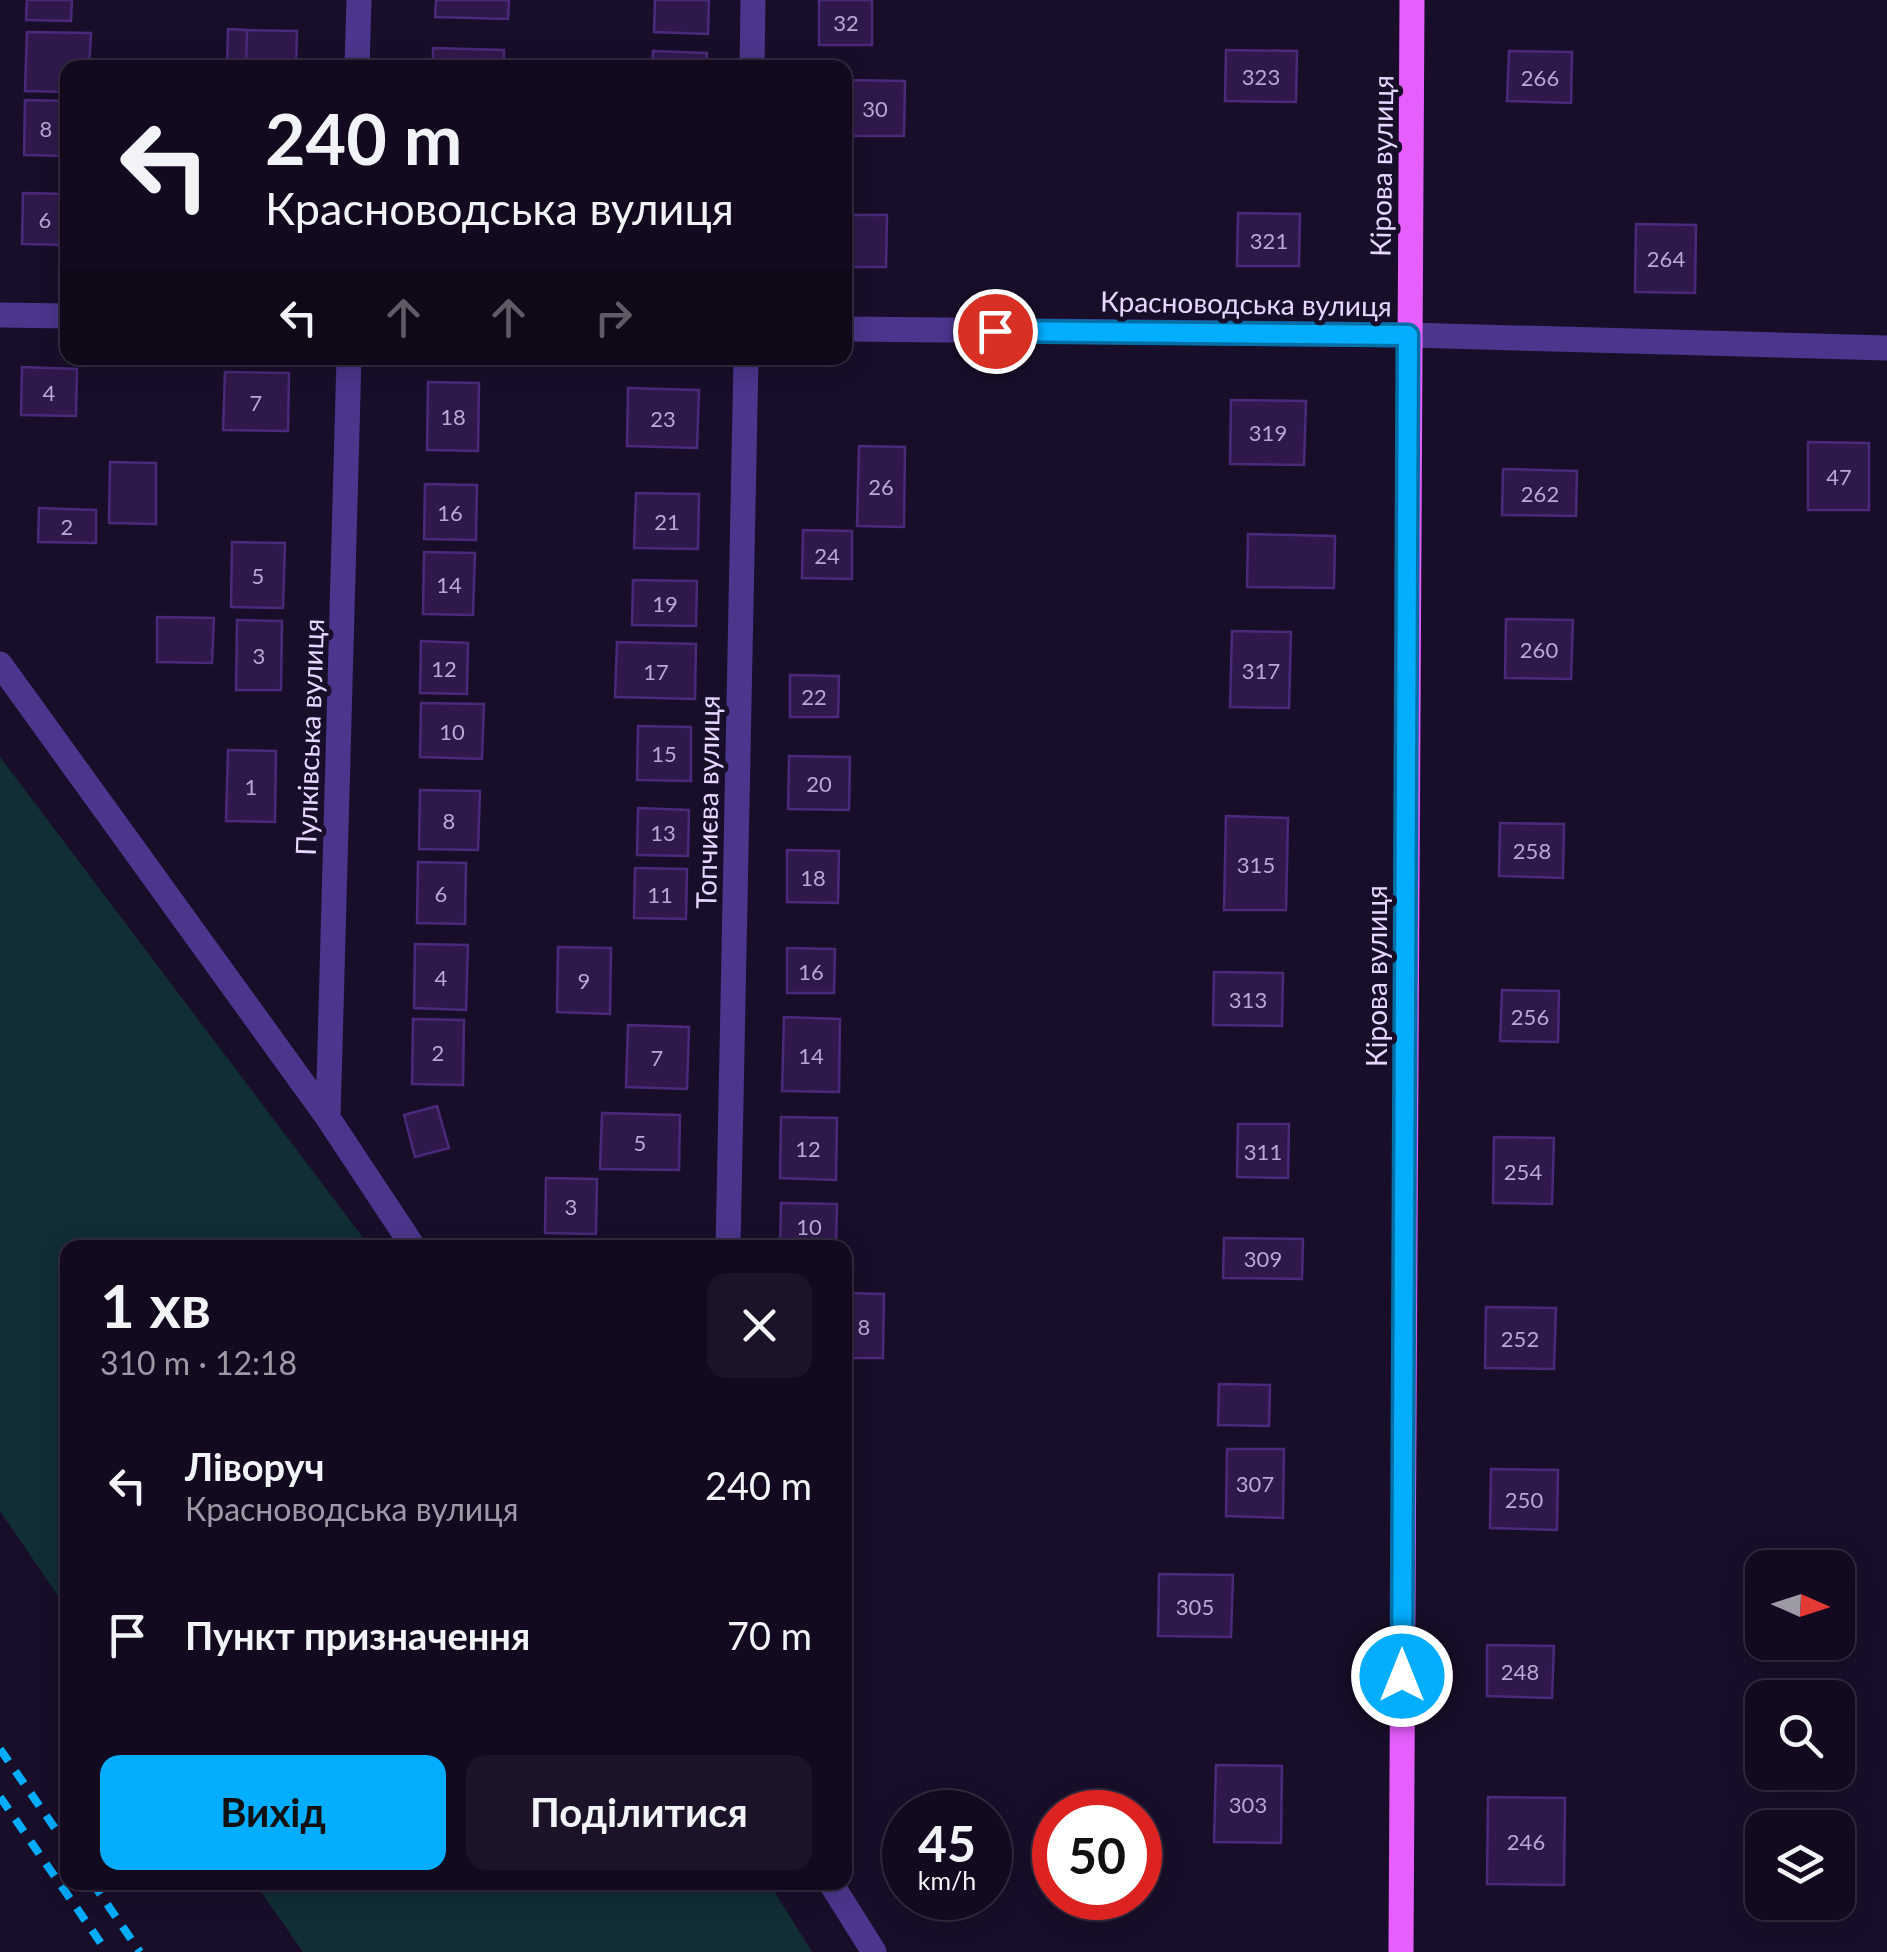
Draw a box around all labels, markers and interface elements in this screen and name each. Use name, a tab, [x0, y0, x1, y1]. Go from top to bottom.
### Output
house number: 32	[833, 9, 859, 36]
house number: 323	[1242, 63, 1280, 90]
house number: 266	[1521, 64, 1559, 91]
street label: Кірова вулиця	[1362, 75, 1400, 257]
house number: 30	[862, 95, 888, 122]
text: 240 m	[265, 96, 462, 180]
icon: left	[100, 100, 230, 230]
house number: 8	[40, 115, 52, 142]
text: Красноводська вулиця	[265, 181, 734, 235]
house number: 6	[39, 206, 51, 233]
house number: 321	[1250, 227, 1288, 254]
house number: 264	[1647, 245, 1685, 272]
street label: Красноводська вулиця	[1100, 283, 1392, 323]
pin	[953, 289, 1038, 374]
icon: left	[271, 290, 326, 345]
icon: ahead	[376, 290, 431, 345]
icon: ahead	[481, 290, 536, 345]
icon: right	[586, 290, 641, 345]
icon: arrive	[968, 304, 1023, 359]
house number: 4	[43, 379, 56, 406]
house number: 7	[250, 389, 262, 416]
house number: 18	[440, 403, 466, 430]
house number: 23	[650, 405, 676, 432]
house number: 319	[1249, 419, 1287, 446]
house number: 47	[1826, 463, 1852, 490]
house number: 26	[868, 473, 894, 500]
house number: 262	[1521, 480, 1559, 507]
house number: 16	[437, 499, 463, 526]
house number: 21	[654, 508, 680, 535]
house number: 2	[61, 513, 73, 540]
house number: 24	[814, 542, 840, 569]
house number: 5	[252, 562, 264, 589]
house number: 14	[436, 571, 462, 598]
house number: 19	[652, 590, 678, 617]
street label: Пулківська вулиця	[288, 618, 330, 856]
house number: 260	[1520, 636, 1558, 663]
house number: 3	[253, 642, 265, 669]
house number: 12	[431, 655, 457, 682]
house number: 317	[1242, 657, 1280, 684]
house number: 17	[643, 658, 669, 685]
house number: 22	[801, 683, 827, 710]
street label: Топчиєва вулиця	[688, 695, 726, 909]
house number: 10	[439, 718, 465, 745]
house number: 15	[651, 740, 677, 767]
house number: 20	[806, 770, 832, 797]
house number: 1	[245, 773, 257, 800]
house number: 8	[443, 807, 455, 834]
house number: 13	[650, 819, 676, 846]
house number: 258	[1513, 837, 1551, 864]
house number: 315	[1237, 851, 1275, 878]
house number: 18	[800, 864, 826, 891]
house number: 6	[435, 880, 447, 907]
house number: 11	[647, 881, 673, 908]
street label: Кірова вулиця	[1359, 885, 1393, 1067]
house number: 16	[798, 958, 824, 985]
house number: 4	[435, 964, 448, 991]
house number: 9	[578, 967, 590, 994]
house number: 313	[1229, 986, 1267, 1013]
house number: 256	[1511, 1003, 1549, 1030]
house number: 2	[432, 1039, 444, 1066]
house number: 14	[798, 1042, 824, 1069]
house number: 7	[651, 1044, 663, 1071]
house number: 5	[634, 1129, 646, 1156]
house number: 12	[795, 1135, 821, 1162]
house number: 311	[1244, 1138, 1282, 1165]
house number: 254	[1504, 1158, 1542, 1185]
house number: 3	[565, 1193, 577, 1220]
house number: 10	[796, 1213, 822, 1240]
house number: 309	[1244, 1245, 1282, 1272]
text: 1 хв	[100, 1269, 211, 1341]
button: close	[707, 1273, 812, 1378]
house number: 8	[858, 1313, 870, 1340]
house number: 252	[1501, 1325, 1539, 1352]
text: 310 m · 12:18	[100, 1343, 297, 1382]
text: Ліворуч	[185, 1443, 325, 1489]
icon: left	[100, 1458, 155, 1513]
text: 240 m	[705, 1462, 812, 1508]
house number: 307	[1236, 1470, 1274, 1497]
house number: 250	[1505, 1486, 1543, 1513]
text: Красноводська вулиця	[185, 1489, 518, 1528]
north arrow	[1745, 1550, 1855, 1660]
map controls	[1745, 1550, 1855, 1920]
house number: 305	[1176, 1593, 1214, 1620]
icon: arrive	[100, 1608, 155, 1663]
text: Пункт призначення	[185, 1612, 530, 1658]
text: 70 m	[727, 1612, 812, 1658]
position arrow	[1350, 1624, 1454, 1728]
house number: 248	[1501, 1658, 1539, 1685]
button: search	[1745, 1680, 1855, 1790]
button: Вихід	[100, 1755, 446, 1870]
button: Поділитися	[466, 1755, 812, 1870]
speed limit sign: 50	[1032, 1790, 1162, 1920]
house number: 303	[1229, 1791, 1267, 1818]
button: layers	[1745, 1810, 1855, 1920]
text: 45	[918, 1813, 976, 1873]
house number: 246	[1507, 1828, 1545, 1855]
text: km/h	[918, 1865, 976, 1895]

